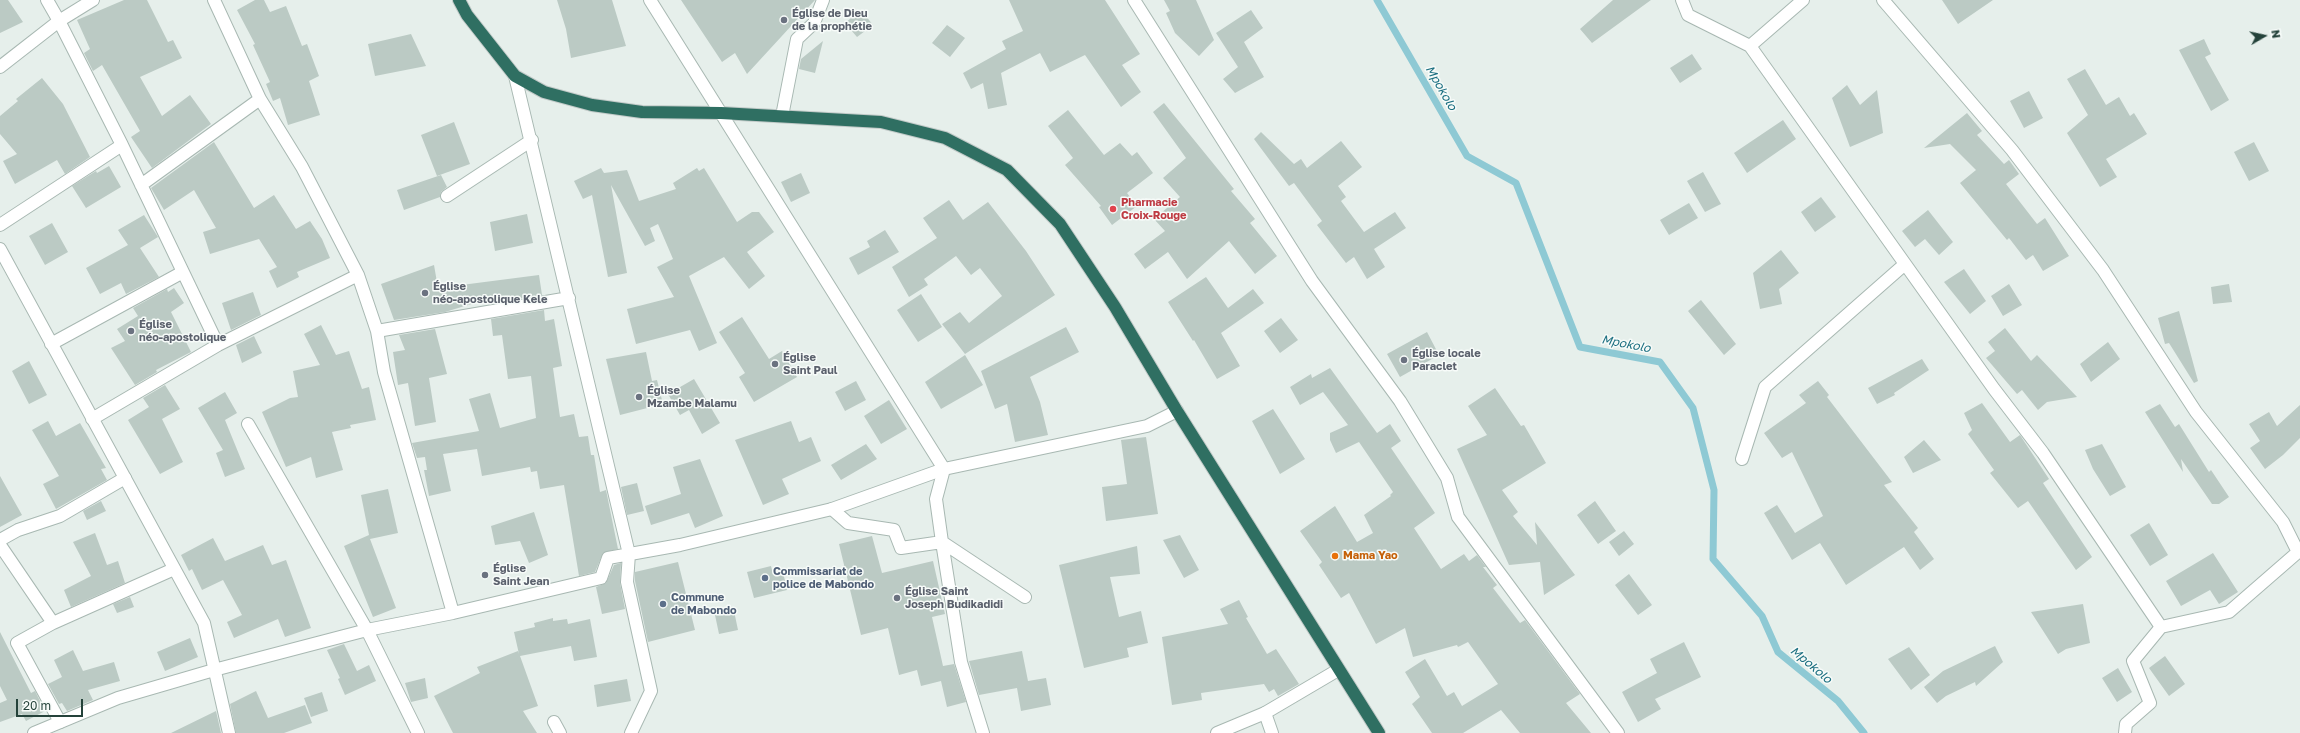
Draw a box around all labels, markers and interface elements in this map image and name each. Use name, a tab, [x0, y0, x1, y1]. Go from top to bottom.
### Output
place label: Église de Dieu de la prophétie	[792, 7, 872, 33]
marker: Église de Dieu de la prophétie	[779, 15, 789, 25]
north arrow	[2244, 16, 2284, 56]
text: N	[2269, 29, 2283, 39]
water label: Mpokolo	[1422, 63, 1460, 113]
place label: Pharmacie Croix-Rouge	[1121, 196, 1187, 222]
marker: Pharmacie Croix-Rouge	[1108, 204, 1118, 214]
place label: Église néo-apostolique Kele	[433, 280, 547, 306]
marker: Église néo-apostolique Kele	[420, 288, 430, 298]
place label: Église néo-apostolique	[139, 318, 226, 344]
marker: Église néo-apostolique	[126, 326, 136, 336]
water label: Mpokolo	[1600, 332, 1652, 356]
place label: Église locale Paraclet	[1412, 347, 1481, 373]
place label: Église Saint Paul	[783, 351, 837, 377]
marker: Église locale Paraclet	[1399, 355, 1409, 365]
marker: Église Saint Paul	[770, 359, 780, 369]
place label: Église Mzambe Malamu	[647, 384, 737, 410]
marker: Église Mzambe Malamu	[634, 392, 644, 402]
place label: Mama Yao	[1343, 549, 1398, 563]
marker: Mama Yao	[1330, 551, 1340, 561]
place label: Église Saint Jean	[493, 562, 549, 588]
place label: Commissariat de police de Mabondo	[773, 565, 874, 591]
marker: Église Saint Jean	[480, 570, 490, 580]
marker: Commissariat de police de Mabondo	[760, 573, 770, 583]
place label: Église Saint Joseph Budikadidi	[905, 585, 1003, 611]
place label: Commune de Mabondo	[671, 591, 737, 617]
marker: Église Saint Joseph Budikadidi	[892, 593, 902, 603]
marker: Commune de Mabondo	[658, 599, 668, 609]
water label: Mpokolo	[1787, 644, 1835, 686]
scale bar	[18, 691, 85, 717]
text: 20 m	[23, 698, 51, 713]

